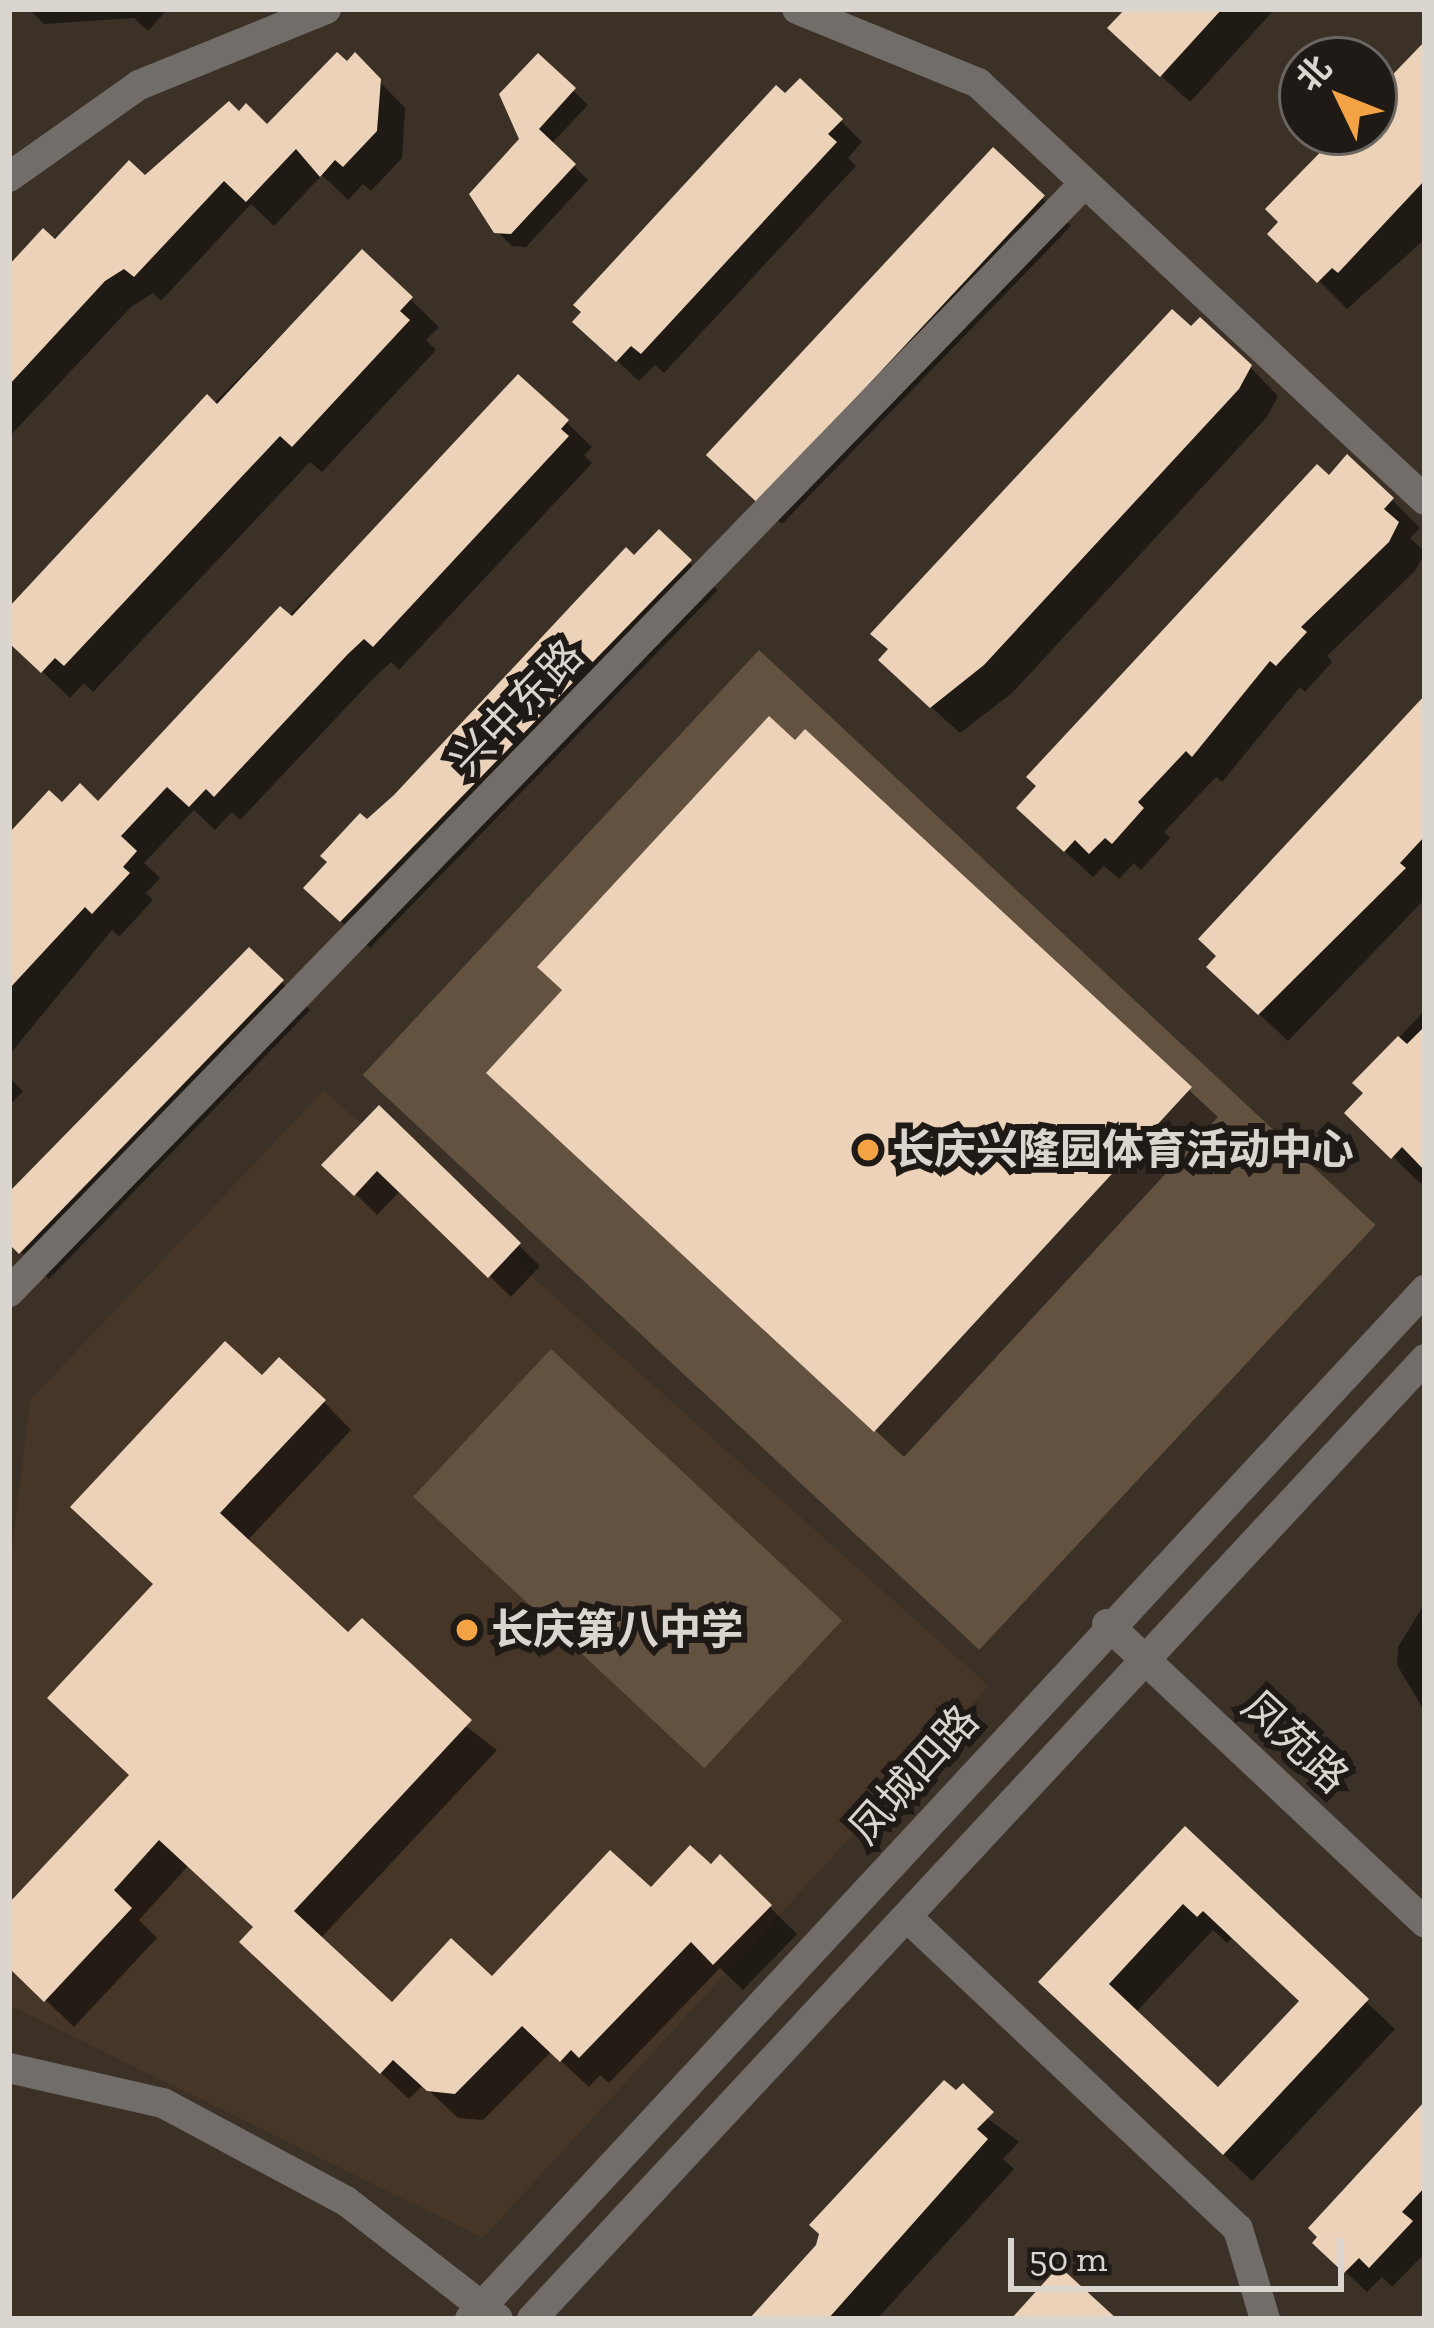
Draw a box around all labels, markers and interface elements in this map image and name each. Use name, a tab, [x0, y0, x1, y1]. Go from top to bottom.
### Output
north arrow	[1278, 36, 1398, 156]
text: 北	[1288, 48, 1339, 99]
street label: 兴中东路	[441, 630, 593, 786]
place label: 长庆兴隆园体育活动中心	[892, 1125, 1354, 1175]
marker: 长庆兴隆园体育活动中心	[855, 1137, 881, 1163]
place label: 长庆第八中学	[491, 1605, 743, 1655]
marker: 长庆第八中学	[454, 1617, 480, 1643]
street label: 凤苑路	[1232, 1681, 1358, 1803]
street label: 凤城四路	[839, 1696, 989, 1854]
scale bar	[1014, 2214, 1350, 2288]
text: 50 m	[1029, 2237, 1107, 2280]

